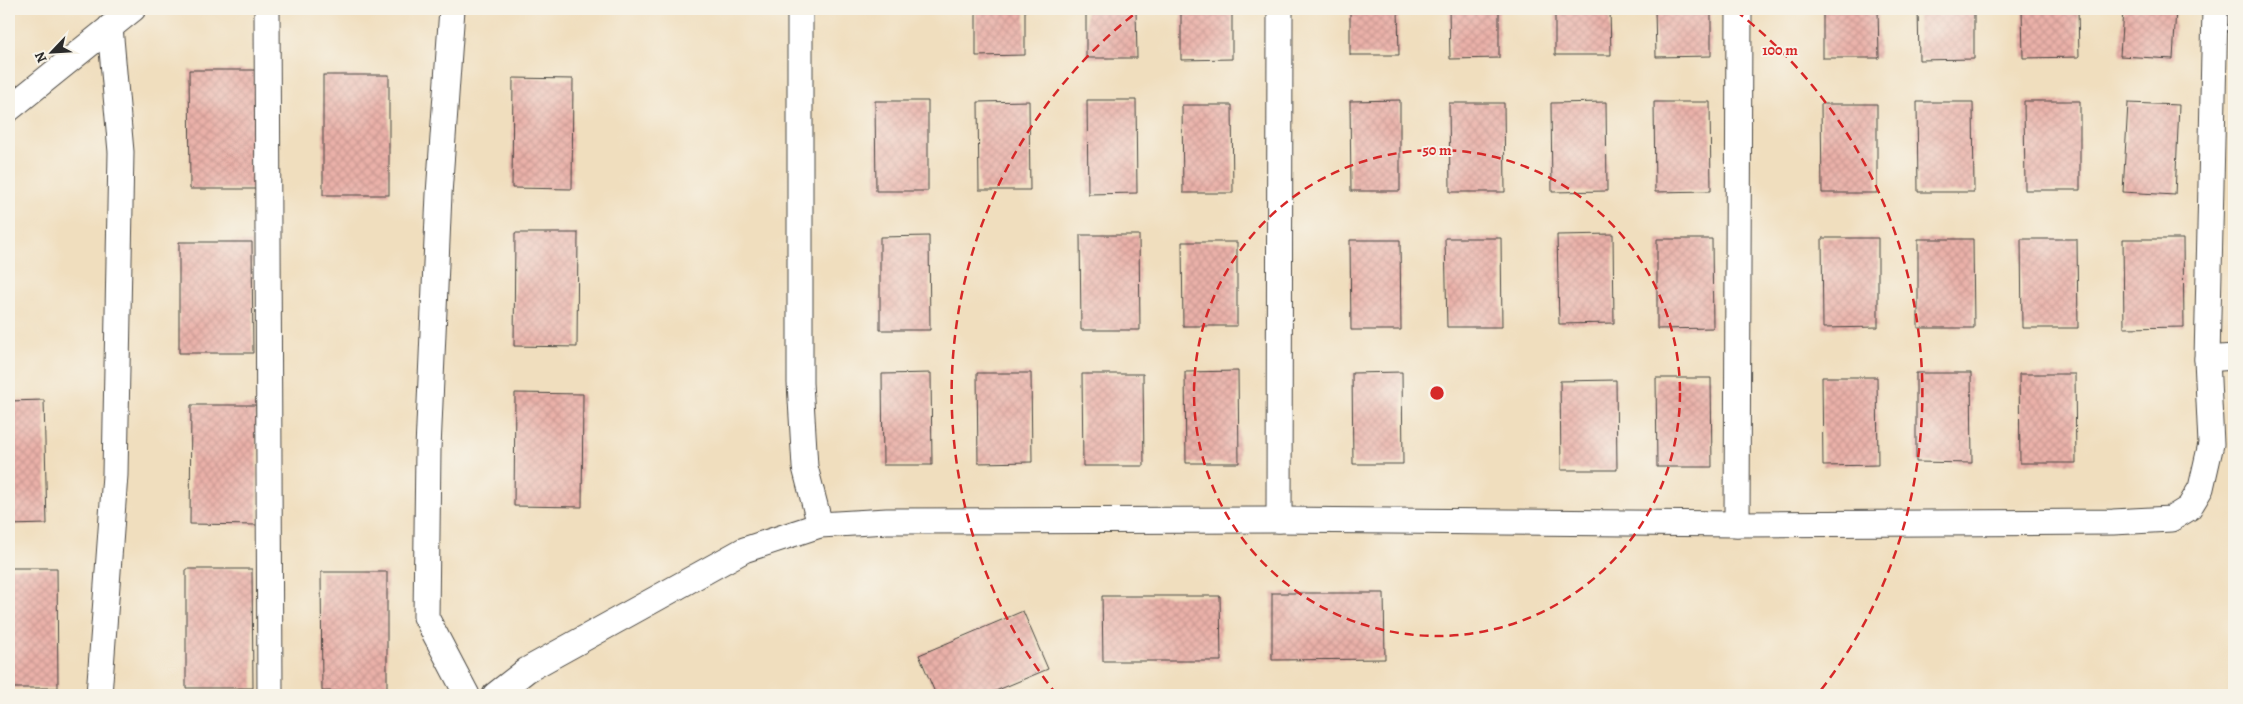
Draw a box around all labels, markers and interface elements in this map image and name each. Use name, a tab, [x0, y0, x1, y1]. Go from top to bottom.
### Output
north arrow	[28, 28, 78, 78]
text: 100 m	[1762, 40, 1798, 60]
text: N	[30, 49, 51, 66]
text: 50 m	[1422, 140, 1452, 160]
centre of rings	[1428, 384, 1446, 402]

